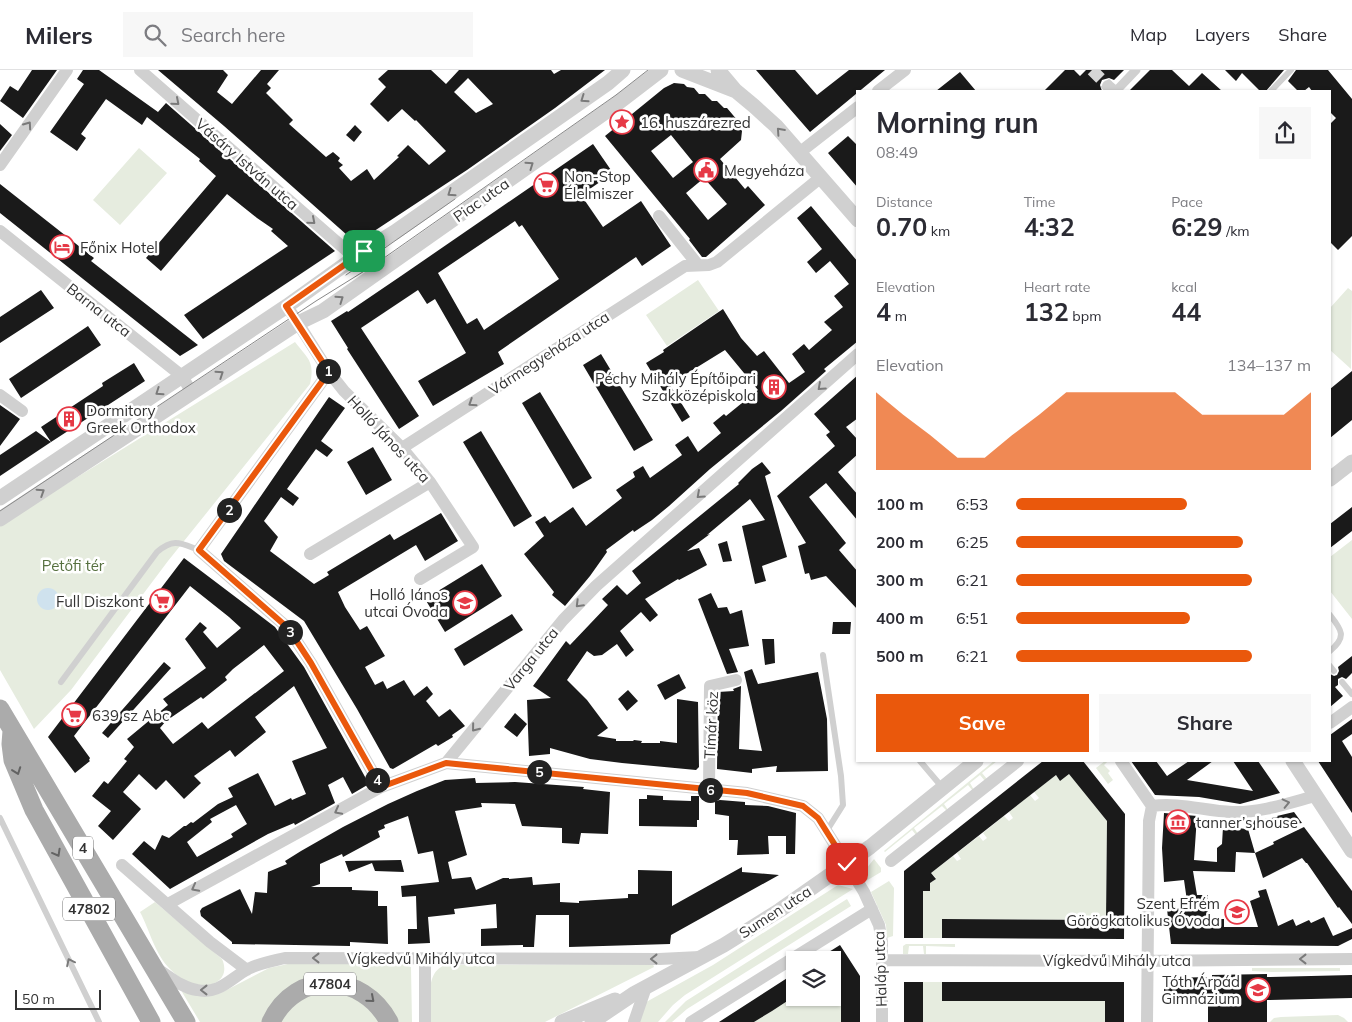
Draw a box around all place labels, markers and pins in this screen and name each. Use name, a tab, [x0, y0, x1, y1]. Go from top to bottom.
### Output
place icon: 16. huszárezred	[609, 109, 635, 135]
place label: 16. huszárezred	[640, 113, 751, 132]
public building icon: Megyeháza	[693, 157, 719, 183]
place label: Megyeháza	[724, 161, 805, 180]
place label: Non-Stop Élelmiszer	[564, 167, 634, 203]
supermarket icon: Non-Stop Élelmiszer	[533, 172, 559, 198]
pin	[343, 230, 385, 272]
hotel icon: Főnix Hotel	[49, 234, 75, 260]
place label: Főnix Hotel	[80, 238, 158, 257]
pin: 1	[316, 358, 340, 384]
place label: Péchy Mihály Építőipari Szakközépiskola	[595, 369, 756, 405]
building icon: Péchy Mihály Építőipari Szakközépiskola	[761, 374, 787, 400]
place label: Dormitory Greek Orthodox	[86, 401, 196, 437]
building icon: Dormitory Greek Orthodox	[56, 406, 82, 432]
pin: 2	[216, 498, 242, 522]
place label: Holló János utcai Óvoda	[364, 585, 448, 621]
supermarket icon: Full Diszkont	[149, 588, 175, 614]
school or university icon: Holló János utcai Óvoda	[452, 590, 478, 616]
place label: Full Diszkont	[56, 592, 144, 611]
pin: 3	[278, 620, 302, 644]
supermarket icon: 639 sz Abc	[61, 702, 87, 728]
place label: 639 sz Abc	[92, 706, 169, 725]
pin: 5	[526, 760, 552, 784]
pin: 4	[364, 768, 390, 792]
pin: 6	[698, 778, 722, 802]
museum icon: tanner’s house	[1165, 809, 1191, 835]
place label: tanner’s house	[1196, 813, 1298, 832]
pin	[826, 843, 868, 885]
place label: Szent Efrém Görögkatolikus Óvoda	[1066, 894, 1220, 930]
school or university icon: Szent Efrém Görögkatolikus Óvoda	[1224, 899, 1250, 925]
place label: Tóth Árpád Gimnázium	[1161, 972, 1240, 1008]
school or university icon: Tóth Árpád Gimnázium	[1245, 977, 1271, 1003]

